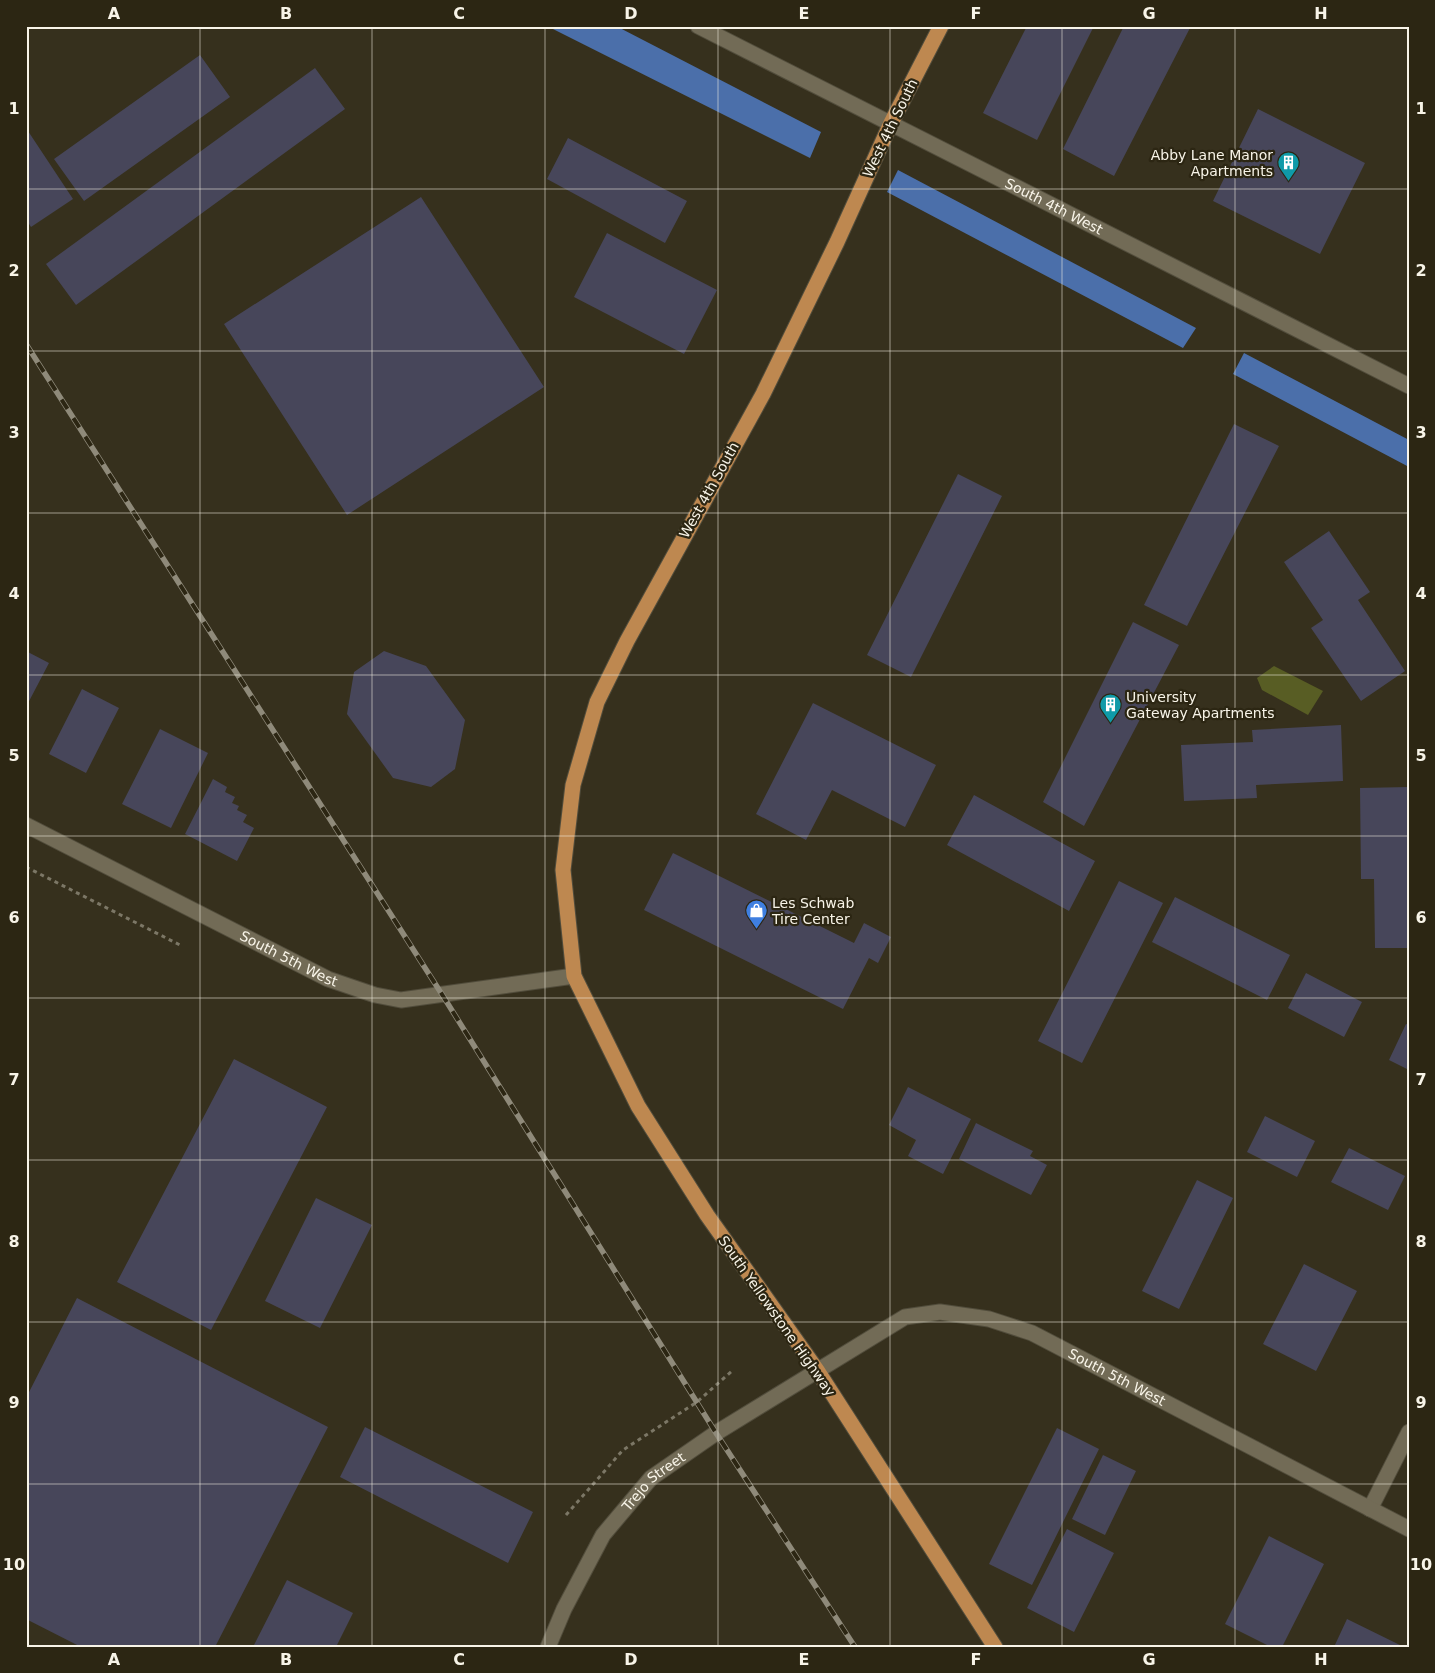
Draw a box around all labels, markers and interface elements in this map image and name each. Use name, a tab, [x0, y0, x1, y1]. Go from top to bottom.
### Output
text: A	[108, 4, 121, 23]
text: B	[280, 4, 292, 23]
text: C	[453, 4, 465, 23]
text: D	[624, 4, 638, 23]
text: E	[799, 4, 809, 23]
text: F	[971, 4, 981, 23]
text: G	[1142, 4, 1156, 23]
text: H	[1314, 4, 1328, 23]
street label: West 4th South	[859, 76, 921, 180]
text: 1	[8, 99, 20, 118]
text: 1	[1415, 99, 1427, 118]
place label: Abby Lane Manor Apartments	[1151, 147, 1273, 179]
building icon: Abby Lane Manor Apartments	[1277, 151, 1301, 182]
street label: South 4th West	[1002, 175, 1106, 238]
text: 2	[8, 261, 20, 280]
text: 2	[1415, 261, 1427, 280]
text: 3	[8, 423, 20, 442]
text: 3	[1415, 423, 1427, 442]
street label: West 4th South	[676, 439, 742, 541]
text: 4	[8, 584, 20, 603]
text: 4	[1415, 584, 1427, 603]
place label: University Gateway Apartments	[1126, 689, 1275, 721]
building icon: University Gateway Apartments	[1098, 693, 1122, 724]
text: 5	[8, 746, 20, 765]
text: 5	[1415, 746, 1427, 765]
place label: Les Schwab Tire Center	[771, 895, 854, 927]
shop icon: Les Schwab Tire Center	[744, 899, 768, 930]
text: 6	[8, 908, 20, 927]
text: 6	[1415, 908, 1427, 927]
street label: South 5th West	[237, 927, 340, 990]
text: 7	[8, 1070, 20, 1089]
text: 7	[1415, 1070, 1427, 1089]
text: 8	[8, 1232, 20, 1251]
text: 8	[1415, 1232, 1427, 1251]
street label: South Yellowstone Highway	[715, 1233, 839, 1399]
street label: South 5th West	[1066, 1345, 1169, 1409]
text: 9	[8, 1393, 20, 1412]
text: 9	[1415, 1393, 1427, 1412]
street label: Trejo Street	[618, 1449, 689, 1515]
text: 10	[3, 1555, 25, 1574]
text: 10	[1410, 1555, 1432, 1574]
text: A	[108, 1650, 121, 1669]
text: B	[280, 1650, 292, 1669]
text: C	[453, 1650, 465, 1669]
text: D	[624, 1650, 638, 1669]
text: E	[799, 1650, 809, 1669]
text: F	[971, 1650, 981, 1669]
text: G	[1142, 1650, 1156, 1669]
text: H	[1314, 1650, 1328, 1669]

